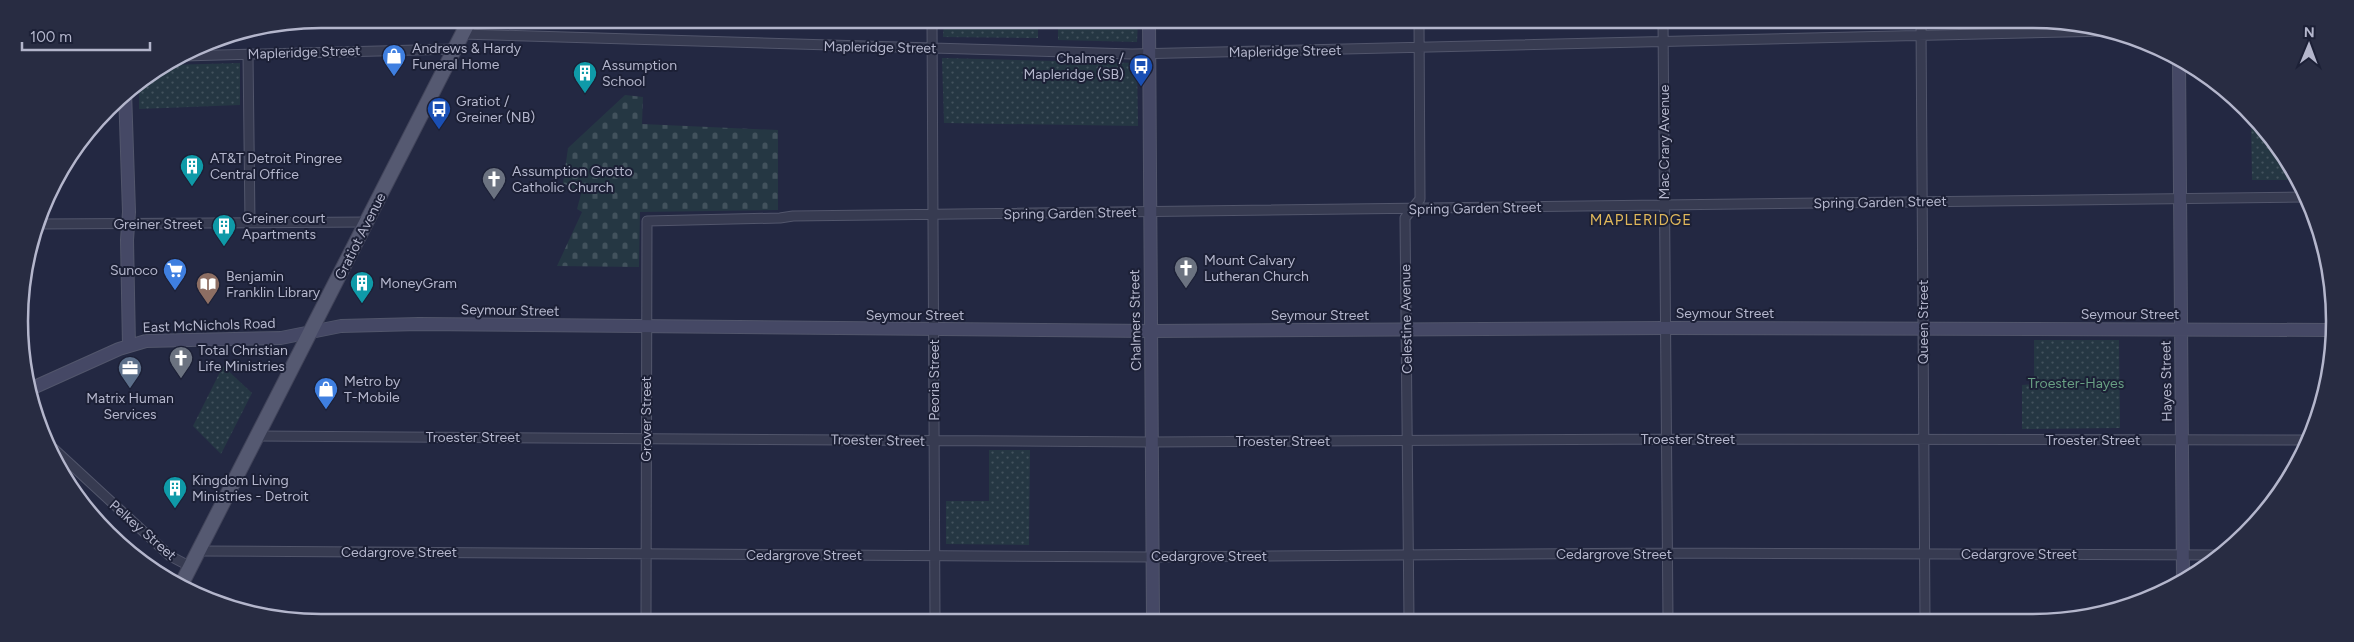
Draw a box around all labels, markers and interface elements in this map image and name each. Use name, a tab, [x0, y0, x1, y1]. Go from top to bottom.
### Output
scale bar	[22, 20, 150, 52]
north arrow	[2284, 20, 2334, 70]
text: N	[2304, 24, 2315, 41]
text: 100 m	[30, 28, 72, 46]
street label: Mapleridge Street	[824, 38, 936, 57]
place label: Andrews & Hardy Funeral Home	[412, 40, 522, 73]
street label: Mapleridge Street	[247, 42, 361, 63]
street label: Mapleridge Street	[1229, 42, 1341, 61]
shop icon: Andrews & Hardy Funeral Home	[381, 43, 407, 77]
place label: Chalmers / Mapleridge (SB)	[1024, 50, 1125, 83]
bus stop icon: Chalmers / Mapleridge (SB)	[1128, 53, 1154, 87]
place label: Assumption School	[602, 57, 677, 90]
building icon: Assumption School	[572, 60, 598, 94]
street label: Mac Crary Avenue	[1656, 84, 1673, 199]
place label: Gratiot / Greiner (NB)	[456, 93, 535, 126]
bus stop icon: Gratiot / Greiner (NB)	[426, 96, 452, 130]
place label: AT&T Detroit Pingree Central Office	[210, 150, 342, 183]
building icon: AT&T Detroit Pingree Central Office	[179, 153, 205, 187]
place label: Assumption Grotto Catholic Church	[512, 163, 633, 196]
church icon: Assumption Grotto Catholic Church	[481, 166, 507, 200]
street label: Gratiot Avenue	[331, 190, 390, 283]
street label: Spring Garden Street	[1813, 193, 1947, 212]
street label: Spring Garden Street	[1408, 199, 1542, 218]
street label: Spring Garden Street	[1003, 204, 1137, 223]
place label: Greiner court Apartments	[242, 210, 325, 243]
district label: MAPLERIDGE	[1590, 211, 1692, 229]
building icon: Greiner court Apartments	[211, 213, 237, 247]
street label: Greiner Street	[113, 216, 203, 233]
place label: Mount Calvary Lutheran Church	[1204, 252, 1309, 285]
church icon: Mount Calvary Lutheran Church	[1173, 255, 1199, 289]
supermarket icon: Sunoco	[162, 257, 188, 291]
place label: Sunoco	[110, 262, 158, 279]
street label: Celestine Avenue	[1397, 264, 1416, 374]
place label: Benjamin Franklin Library	[226, 268, 321, 301]
street label: Chalmers Street	[1126, 269, 1145, 371]
building icon: MoneyGram	[349, 270, 375, 304]
library icon: Benjamin Franklin Library	[195, 271, 221, 305]
place label: MoneyGram	[380, 275, 457, 292]
street label: Queen Street	[1915, 280, 1932, 364]
street label: Seymour Street	[461, 301, 559, 320]
street label: Seymour Street	[1676, 305, 1774, 322]
street label: Seymour Street	[2081, 306, 2179, 323]
street label: Seymour Street	[866, 307, 964, 324]
street label: Seymour Street	[1271, 307, 1369, 324]
street label: East McNichols Road	[142, 315, 276, 336]
street label: Peoria Street	[926, 339, 943, 421]
street label: Hayes Street	[2157, 340, 2176, 422]
place label: Total Christian Life Ministries	[198, 342, 288, 375]
church icon: Total Christian Life Ministries	[168, 345, 194, 379]
office icon: Matrix Human Services	[117, 355, 143, 389]
place label: Metro by T-Mobile	[344, 373, 401, 406]
park label: Troester-Hayes	[2028, 375, 2124, 392]
shop icon: Metro by T-Mobile	[313, 376, 339, 410]
street label: Grover Street	[638, 376, 655, 462]
place label: Matrix Human Services	[86, 390, 174, 423]
street label: Troester Street	[426, 429, 520, 446]
street label: Troester Street	[831, 431, 925, 450]
street label: Troester Street	[1641, 431, 1735, 448]
street label: Troester Street	[2046, 432, 2140, 449]
street label: Troester Street	[1236, 433, 1330, 450]
place label: Kingdom Living Ministries - Detroit	[192, 472, 309, 505]
building icon: Kingdom Living Ministries - Detroit	[162, 475, 188, 509]
street label: Pelkey Street	[106, 497, 179, 564]
street label: Cedargrove Street	[341, 544, 457, 561]
street label: Cedargrove Street	[1556, 546, 1672, 563]
street label: Cedargrove Street	[1961, 546, 2077, 563]
street label: Cedargrove Street	[746, 547, 862, 564]
street label: Cedargrove Street	[1151, 548, 1267, 565]

